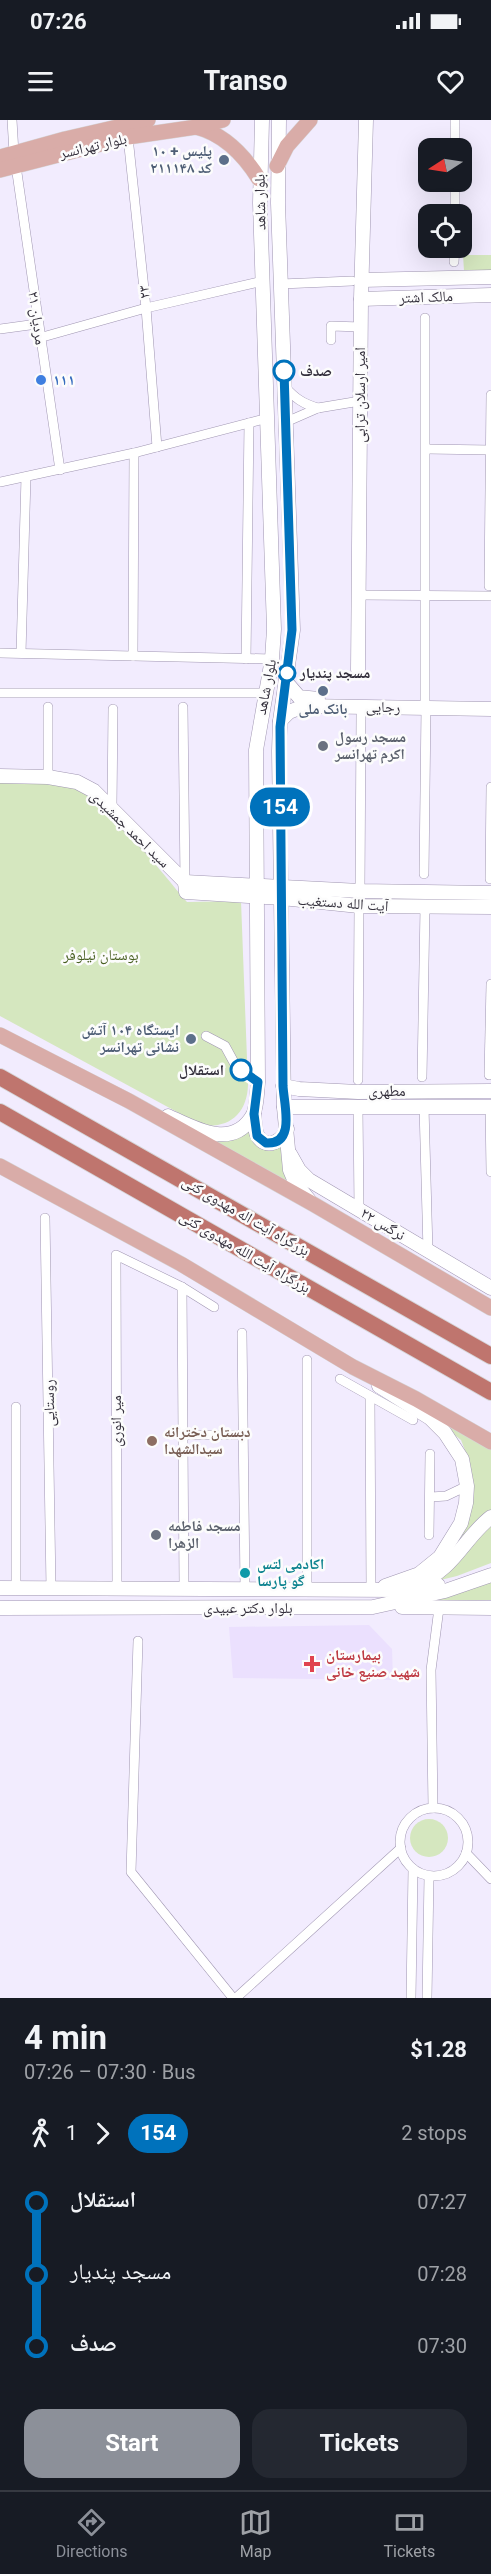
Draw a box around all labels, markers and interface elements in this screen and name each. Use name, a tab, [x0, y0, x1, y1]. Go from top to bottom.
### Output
text: 07:26	[30, 9, 87, 34]
icon: menu	[24, 65, 57, 98]
text: Transo	[204, 65, 287, 97]
icon: heart	[434, 65, 467, 98]
street label: بلوار تهرانسر	[57, 130, 128, 163]
north arrow	[418, 138, 472, 192]
map controls	[418, 138, 472, 258]
place label: پلیس + ۱۰ کد ۲۱۱۱۴۸	[150, 142, 212, 177]
marker: پلیس + ۱۰ کد ۲۱۱۱۴۸	[217, 153, 231, 167]
street label: بلوار شاهد	[251, 174, 269, 230]
button: locate	[418, 204, 472, 258]
street label: ۲۳	[134, 284, 154, 300]
street label: مالک اشتر	[398, 287, 453, 307]
street label: ۲۱ مردیان	[23, 290, 50, 346]
street label: امیر ارسلان ترابی	[351, 347, 370, 443]
marker: صدف	[273, 360, 295, 382]
place label: صدف	[300, 362, 332, 380]
place label: ۱۱۱	[53, 371, 75, 389]
marker: ۱۱۱	[34, 373, 48, 387]
street label: بلوار شاهد	[252, 658, 280, 716]
marker: مسجد پندیار	[278, 664, 296, 682]
place label: مسجد پندیار	[299, 664, 370, 682]
marker: بانک ملی	[316, 684, 330, 698]
street label: رجایی	[366, 698, 401, 717]
place label: بانک ملی	[299, 700, 347, 718]
place label: مسجد رسول اکرم تهرانسر	[334, 728, 406, 764]
marker: مسجد رسول اکرم تهرانسر	[316, 739, 330, 753]
street label: سید احمد جمشیدی	[86, 787, 174, 872]
line badge: 154	[246, 788, 314, 826]
text: 154	[262, 795, 298, 819]
street label: آیت الله دستغیب	[297, 891, 390, 915]
park label: بوستان نیلوفر	[62, 946, 139, 965]
place label: ایستگاه ۱۰۴ آتش ‌نشانی تهرانسر	[82, 1021, 179, 1056]
marker: ایستگاه ۱۰۴ آتش ‌نشانی تهرانسر	[184, 1032, 198, 1046]
marker: استقلال	[230, 1059, 252, 1081]
place label: استقلال	[179, 1061, 224, 1079]
street label: مطهری	[368, 1082, 406, 1101]
street label: بزرگراه آیت اله مهدوی کنی	[179, 1172, 313, 1261]
street label: نرگس ۲۲	[357, 1204, 409, 1245]
street label: بزرگراه آیت الله مهدوی کنی	[176, 1207, 314, 1298]
street label: روستایی	[40, 1379, 59, 1427]
street label: میر انوری	[107, 1395, 126, 1447]
place label: دبستان دخترانه سیدالشهدا	[164, 1423, 251, 1458]
marker: دبستان دخترانه سیدالشهدا	[145, 1434, 159, 1448]
place label: مسجد فاطمه الزهرا	[168, 1517, 241, 1552]
marker: مسجد فاطمه الزهرا	[149, 1528, 163, 1542]
place label: اکادمی لتس گو پارسا	[257, 1555, 324, 1590]
marker: اکادمی لتس گو پارسا	[238, 1566, 252, 1580]
street label: بلوار دکتر عبیدی	[203, 1599, 293, 1618]
place label: بیمارستان شهید صنیع خانی	[326, 1646, 420, 1682]
marker: بیمارستان شهید صنیع خانی	[303, 1655, 321, 1673]
text: 4 min	[24, 2018, 107, 2057]
text: $1.28	[410, 2037, 467, 2062]
text: 07:26 – 07:30 · Bus	[24, 2060, 196, 2084]
icon: walk	[24, 2117, 57, 2150]
icon: forward	[86, 2117, 119, 2150]
text: 1	[66, 2121, 77, 2145]
text: 154	[140, 2121, 176, 2145]
text: 2 stops	[401, 2121, 467, 2145]
text: استقلال	[70, 2187, 136, 2212]
text: 07:27	[417, 2190, 467, 2214]
text: مسجد پندیار	[70, 2259, 171, 2284]
text: 07:28	[417, 2262, 467, 2286]
text: صدف	[70, 2331, 117, 2356]
text: 07:30	[417, 2334, 467, 2358]
button: Start	[24, 2409, 240, 2478]
button: Tickets	[252, 2409, 467, 2478]
tab: Directions	[56, 2506, 128, 2561]
tab: Map	[239, 2506, 272, 2561]
tab: Tickets	[384, 2506, 435, 2561]

